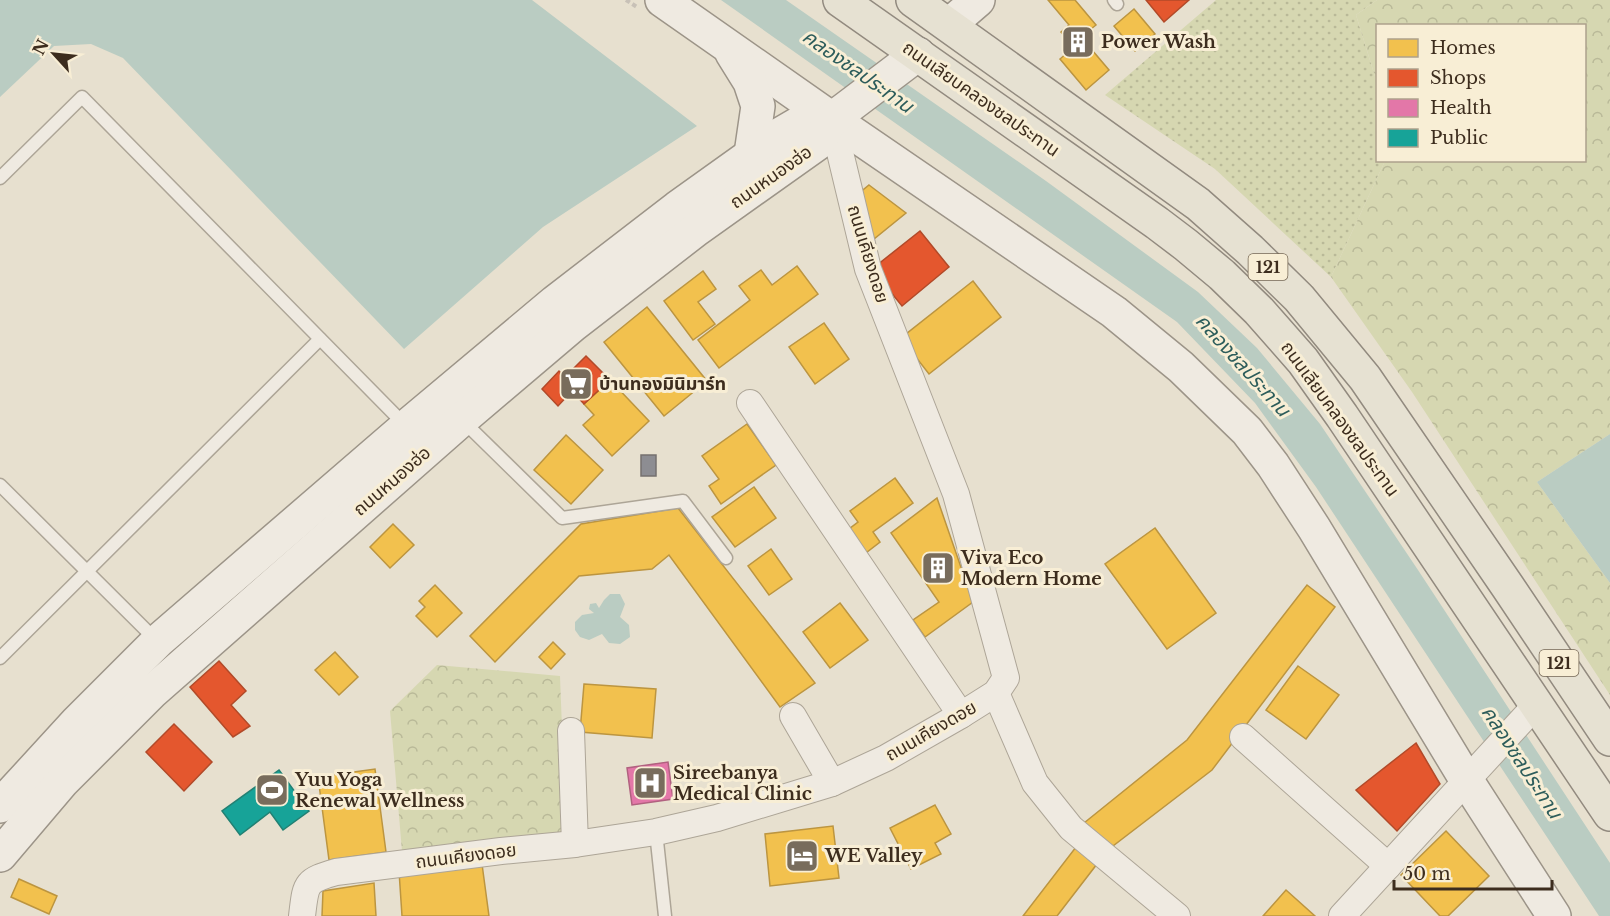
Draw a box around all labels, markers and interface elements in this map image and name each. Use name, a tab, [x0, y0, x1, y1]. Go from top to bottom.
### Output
north arrow	[24, 24, 84, 84]
water label: คลองชลประทาน	[798, 24, 919, 119]
building icon: Power Wash	[1060, 24, 1096, 60]
legend	[1376, 24, 1586, 162]
place label: Power Wash	[1101, 31, 1216, 53]
text: N	[28, 36, 53, 58]
street label: ถนนเลียบคลองชลประทาน	[898, 37, 1064, 161]
text: Homes	[1430, 37, 1496, 59]
text: Shops	[1430, 67, 1486, 89]
text: Health	[1430, 97, 1492, 119]
text: Public	[1430, 127, 1488, 149]
street label: ถนนหนองฮ่อ	[726, 141, 816, 213]
street label: ถนนเคียงดอย	[843, 202, 893, 306]
road number: 121	[1248, 254, 1288, 280]
water label: คลองชลประทาน	[1191, 309, 1296, 422]
street label: ถนนเลียบคลองชลประทาน	[1276, 337, 1404, 501]
supermarket icon: บ้านทองมินิมาร์ท	[558, 366, 594, 402]
place label: บ้านทองมินิมาร์ท	[599, 373, 726, 395]
street label: ถนนหนองฮ่อ	[349, 442, 435, 520]
place label: Viva Eco Modern Home	[960, 547, 1102, 590]
building icon: Viva Eco Modern Home	[920, 550, 956, 586]
road number: 121	[1540, 650, 1578, 676]
street label: ถนนเคียงดอย	[882, 696, 980, 766]
water label: คลองชลประทาน	[1477, 701, 1568, 824]
place label: Sireebanya Medical Clinic	[673, 762, 812, 805]
hospital icon: Sireebanya Medical Clinic	[632, 765, 668, 801]
place label: Yuu Yoga Renewal Wellness	[294, 769, 465, 812]
sports icon: Yuu Yoga Renewal Wellness	[254, 772, 290, 808]
hotel icon: WE Valley	[784, 838, 820, 874]
street label: ถนนเคียงดอย	[414, 839, 518, 873]
place label: WE Valley	[824, 845, 923, 867]
scale bar	[1394, 853, 1552, 891]
text: 50 m	[1403, 863, 1451, 885]

